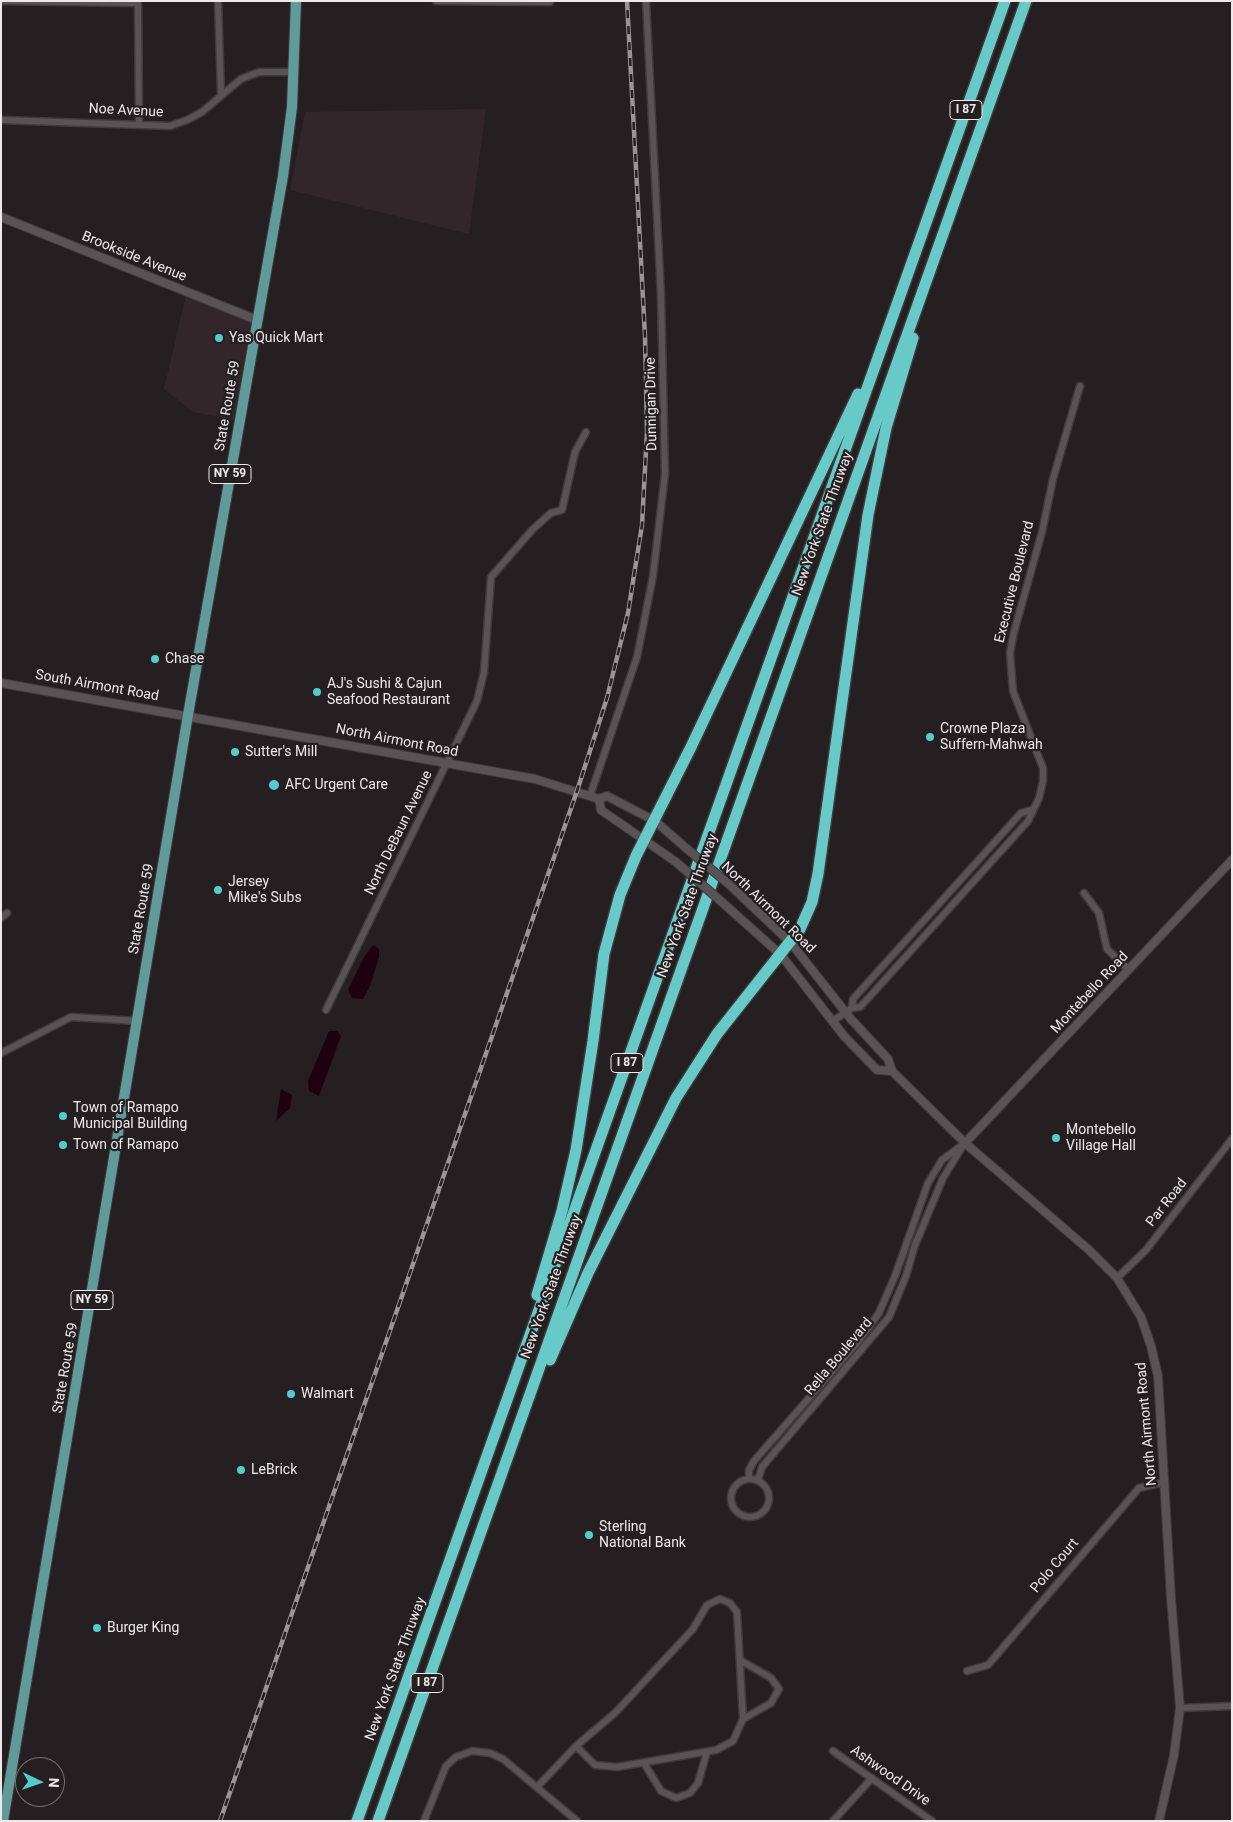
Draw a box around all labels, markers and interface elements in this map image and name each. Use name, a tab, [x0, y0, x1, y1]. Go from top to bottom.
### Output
road number: I 87	[950, 100, 982, 120]
street label: Noe Avenue	[88, 101, 164, 121]
street label: Brookside Avenue	[79, 228, 189, 286]
place label: Yas Quick Mart	[229, 330, 323, 346]
marker: Yas Quick Mart	[213, 332, 225, 344]
street label: Dunnigan Drive	[643, 357, 661, 451]
street label: State Route 59	[212, 359, 244, 453]
street label: New York State Thruway	[789, 450, 857, 598]
road number: NY 59	[209, 464, 251, 484]
street label: Executive Boulevard	[992, 519, 1038, 645]
place label: Chase	[165, 651, 204, 667]
marker: Chase	[149, 653, 161, 665]
street label: South Airmont Road	[34, 667, 160, 705]
place label: AJ's Sushi & Cajun Seafood Restaurant	[327, 676, 450, 709]
marker: AJ's Sushi & Cajun Seafood Restaurant	[311, 686, 323, 698]
street label: North Airmont Road	[334, 721, 460, 761]
place label: Crowne Plaza Suffern-Mahwah	[940, 721, 1043, 754]
marker: Crowne Plaza Suffern-Mahwah	[924, 731, 936, 743]
place label: Sutter's Mill	[245, 744, 318, 760]
marker: Sutter's Mill	[229, 746, 241, 758]
street label: North DeBaun Avenue	[362, 768, 436, 898]
place label: AFC Urgent Care	[285, 777, 388, 793]
marker: AFC Urgent Care	[267, 778, 281, 792]
street label: New York State Thruway	[654, 832, 722, 980]
street label: North Airmont Road	[717, 859, 819, 957]
street label: State Route 59	[126, 862, 158, 956]
place label: Jersey Mike's Subs	[228, 874, 302, 906]
marker: Jersey Mike's Subs	[212, 884, 224, 896]
street label: Montebello Road	[1048, 949, 1132, 1037]
road number: I 87	[611, 1054, 643, 1072]
place label: Town of Ramapo Municipal Building	[73, 1100, 187, 1132]
marker: Town of Ramapo Municipal Building	[57, 1110, 69, 1122]
place label: Montebello Village Hall	[1066, 1122, 1136, 1154]
marker: Montebello Village Hall	[1050, 1132, 1062, 1144]
place label: Town of Ramapo	[73, 1137, 179, 1153]
marker: Town of Ramapo	[57, 1139, 69, 1151]
street label: Par Road	[1143, 1175, 1191, 1231]
street label: New York State Thruway	[518, 1213, 586, 1361]
road number: NY 59	[71, 1290, 113, 1310]
street label: Rella Boulevard	[802, 1315, 876, 1399]
street label: State Route 59	[50, 1321, 82, 1415]
street label: North Airmont Road	[1133, 1361, 1161, 1487]
place label: Walmart	[301, 1386, 354, 1402]
marker: Walmart	[285, 1388, 297, 1400]
place label: LeBrick	[251, 1462, 297, 1478]
marker: LeBrick	[235, 1464, 247, 1476]
place label: Sterling National Bank	[599, 1519, 686, 1551]
marker: Sterling National Bank	[583, 1529, 595, 1541]
street label: Polo Court	[1027, 1535, 1083, 1597]
street label: New York State Thruway	[362, 1595, 430, 1743]
place label: Burger King	[107, 1620, 179, 1636]
marker: Burger King	[91, 1622, 103, 1634]
road number: I 87	[411, 1674, 443, 1692]
street label: Ashwood Drive	[847, 1742, 933, 1810]
north arrow	[15, 1757, 65, 1807]
text: N	[46, 1777, 62, 1788]

